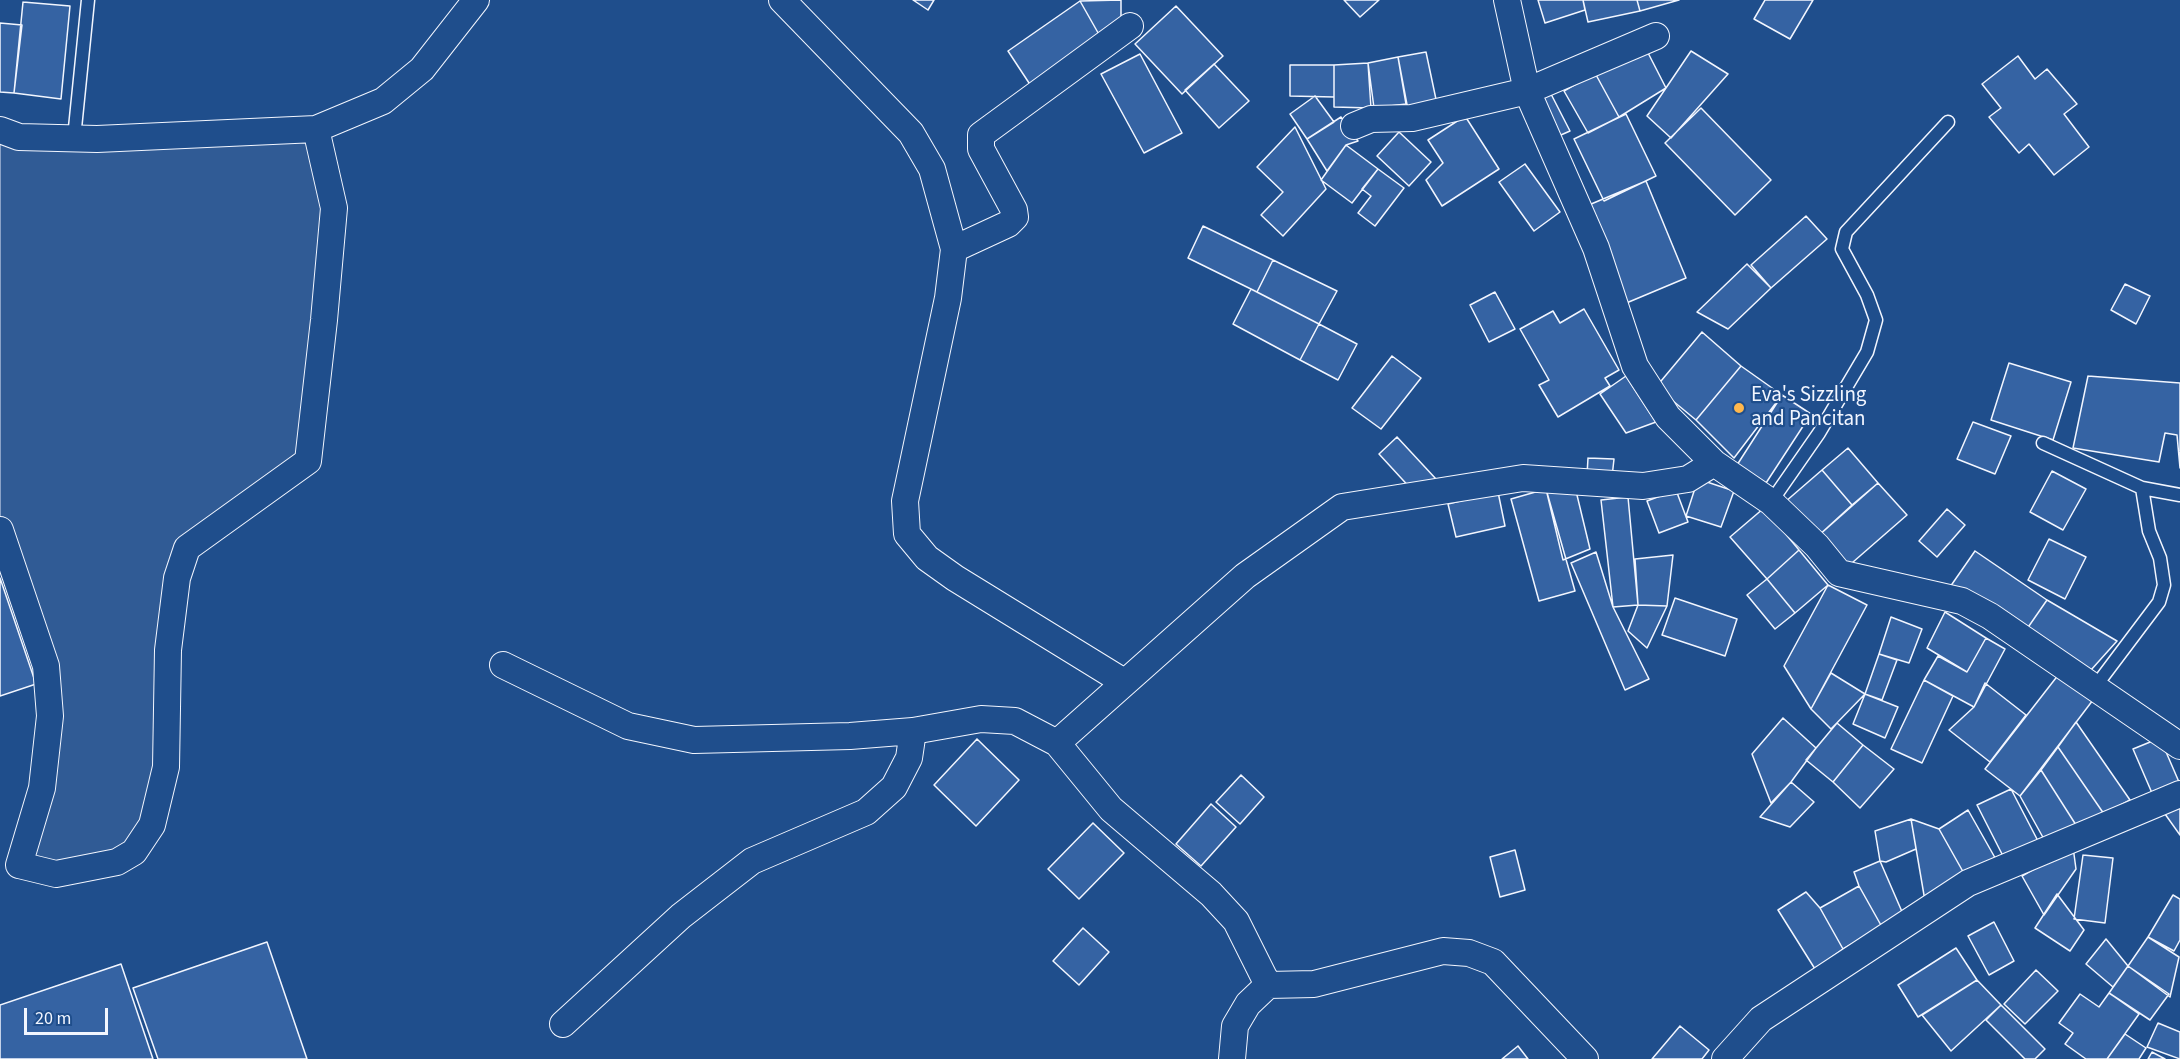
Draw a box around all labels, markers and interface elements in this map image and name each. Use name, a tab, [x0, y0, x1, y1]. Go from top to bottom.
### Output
place label: Eva's Sizzling and Pancitan	[1751, 383, 1866, 433]
marker: Eva's Sizzling and Pancitan	[1732, 401, 1746, 415]
scale bar	[27, 996, 111, 1034]
text: 20 m	[35, 1006, 71, 1031]

